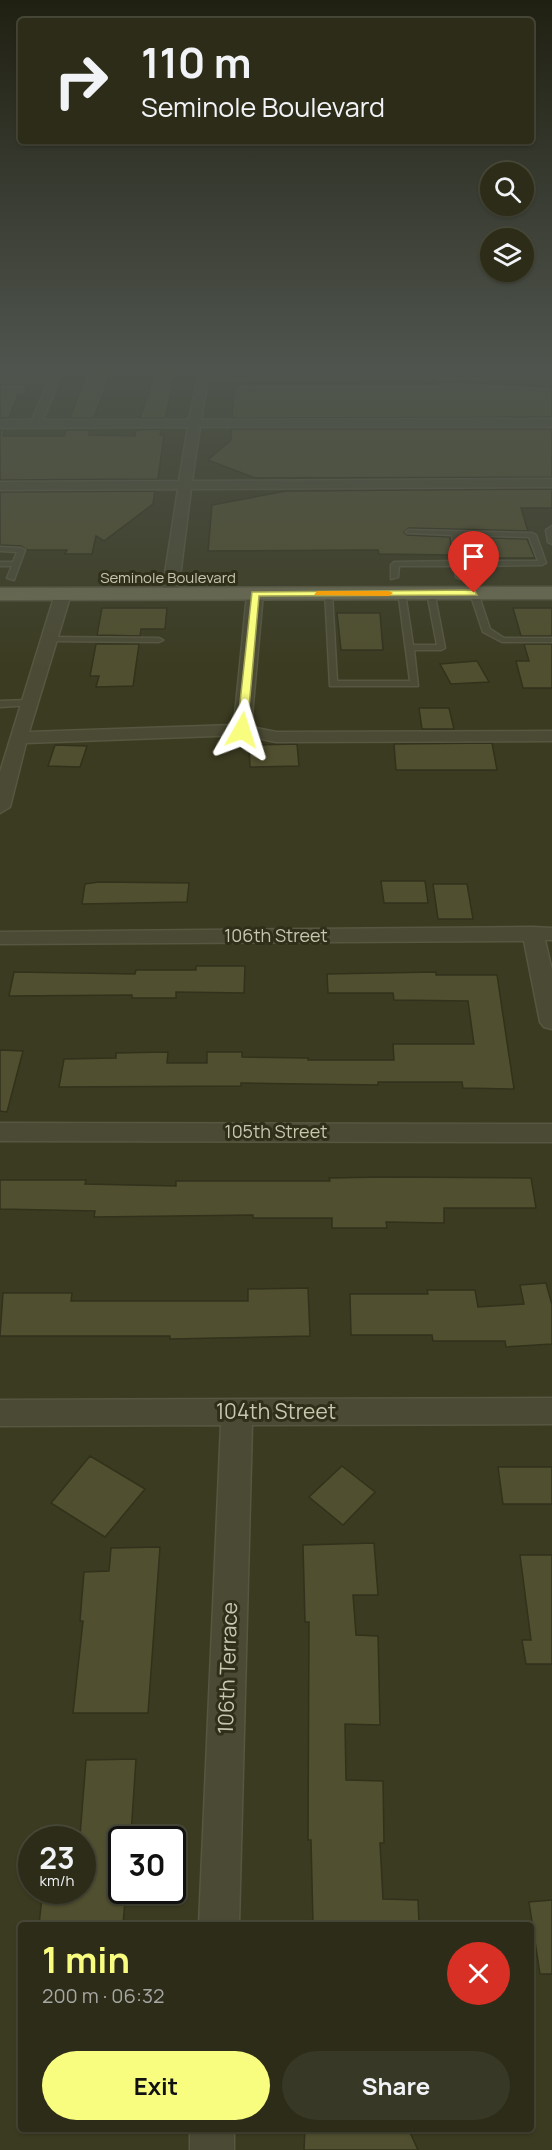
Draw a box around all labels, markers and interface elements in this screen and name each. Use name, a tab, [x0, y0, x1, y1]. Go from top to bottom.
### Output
text: 110 m	[141, 33, 252, 91]
icon: right	[42, 42, 120, 120]
text: Seminole Boulevard	[141, 88, 385, 125]
map controls	[480, 162, 534, 282]
button: search	[480, 162, 534, 216]
button: layers	[480, 228, 534, 282]
pin	[448, 531, 499, 593]
icon: arrive	[457, 540, 490, 573]
street label: Seminole Boulevard	[100, 567, 236, 588]
position arrow	[210, 698, 274, 762]
street label: 106th Street	[224, 923, 328, 947]
street label: 105th Street	[225, 1119, 327, 1143]
street label: 104th Street	[216, 1397, 336, 1425]
street label: 106th Terrace	[211, 1601, 243, 1735]
speed limit sign: 30	[108, 1826, 186, 1904]
text: 23	[39, 1837, 75, 1878]
text: km/h	[40, 1870, 74, 1891]
text: 1 min	[42, 1935, 130, 1984]
button: close	[447, 1942, 510, 2005]
text: 200 m · 06:32	[42, 1982, 164, 2009]
button: Exit	[42, 2051, 270, 2120]
button: Share	[282, 2051, 510, 2120]

